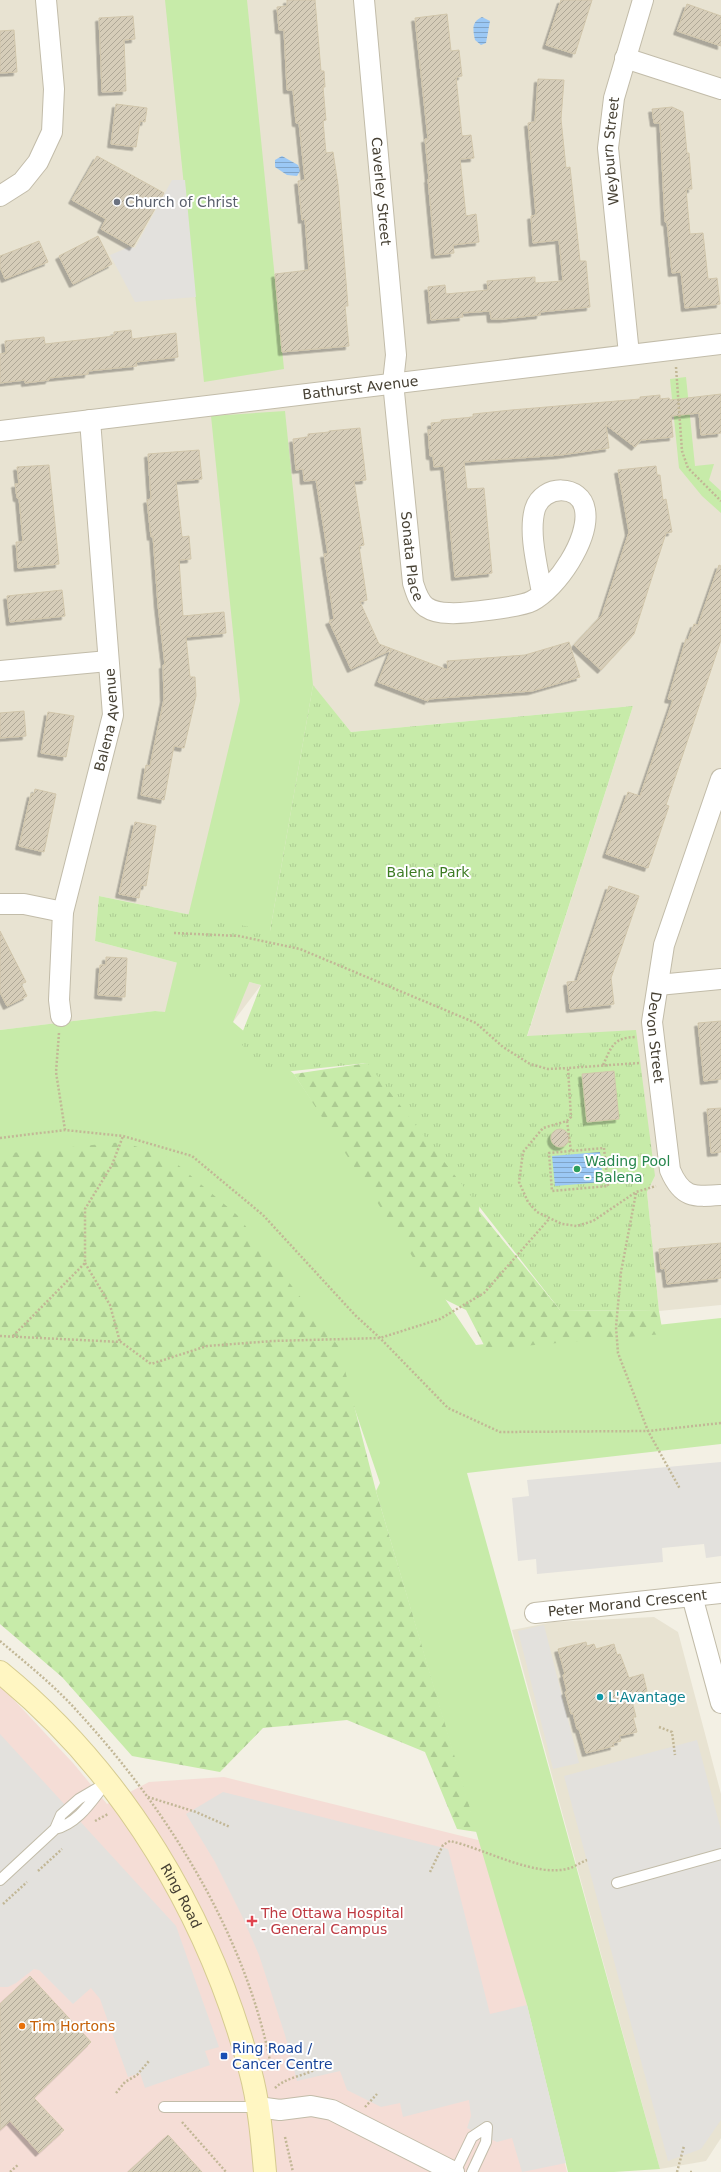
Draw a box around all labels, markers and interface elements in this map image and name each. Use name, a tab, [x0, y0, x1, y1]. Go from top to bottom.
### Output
street label: Weyburn Street	[600, 95, 622, 206]
street label: Caverley Street	[368, 136, 394, 247]
place label: Church of Christ	[125, 194, 239, 210]
marker: Church of Christ	[112, 197, 122, 207]
street label: Bathurst Avenue	[302, 373, 419, 402]
street label: Sonata Place	[398, 511, 427, 604]
street label: Balena Avenue	[91, 668, 122, 773]
park label: Balena Park	[387, 864, 470, 880]
street label: Devon Street	[644, 991, 667, 1085]
place label: Wading Pool - Balena	[585, 1153, 670, 1185]
marker: Wading Pool - Balena	[572, 1164, 582, 1174]
street label: Peter Morand Crescent	[547, 1586, 708, 1620]
place label: L'Avantage	[608, 1689, 686, 1705]
marker: L'Avantage	[595, 1692, 605, 1702]
street label: Ring Road	[157, 1861, 205, 1931]
place label: The Ottawa Hospital - General Campus	[260, 1905, 404, 1937]
marker: The Ottawa Hospital - General Campus	[246, 1915, 258, 1927]
place label: Tim Hortons	[29, 2018, 115, 2034]
marker: Tim Hortons	[17, 2021, 27, 2031]
place label: Ring Road / Cancer Centre	[232, 2040, 333, 2072]
marker: Ring Road / Cancer Centre	[219, 2051, 229, 2061]

